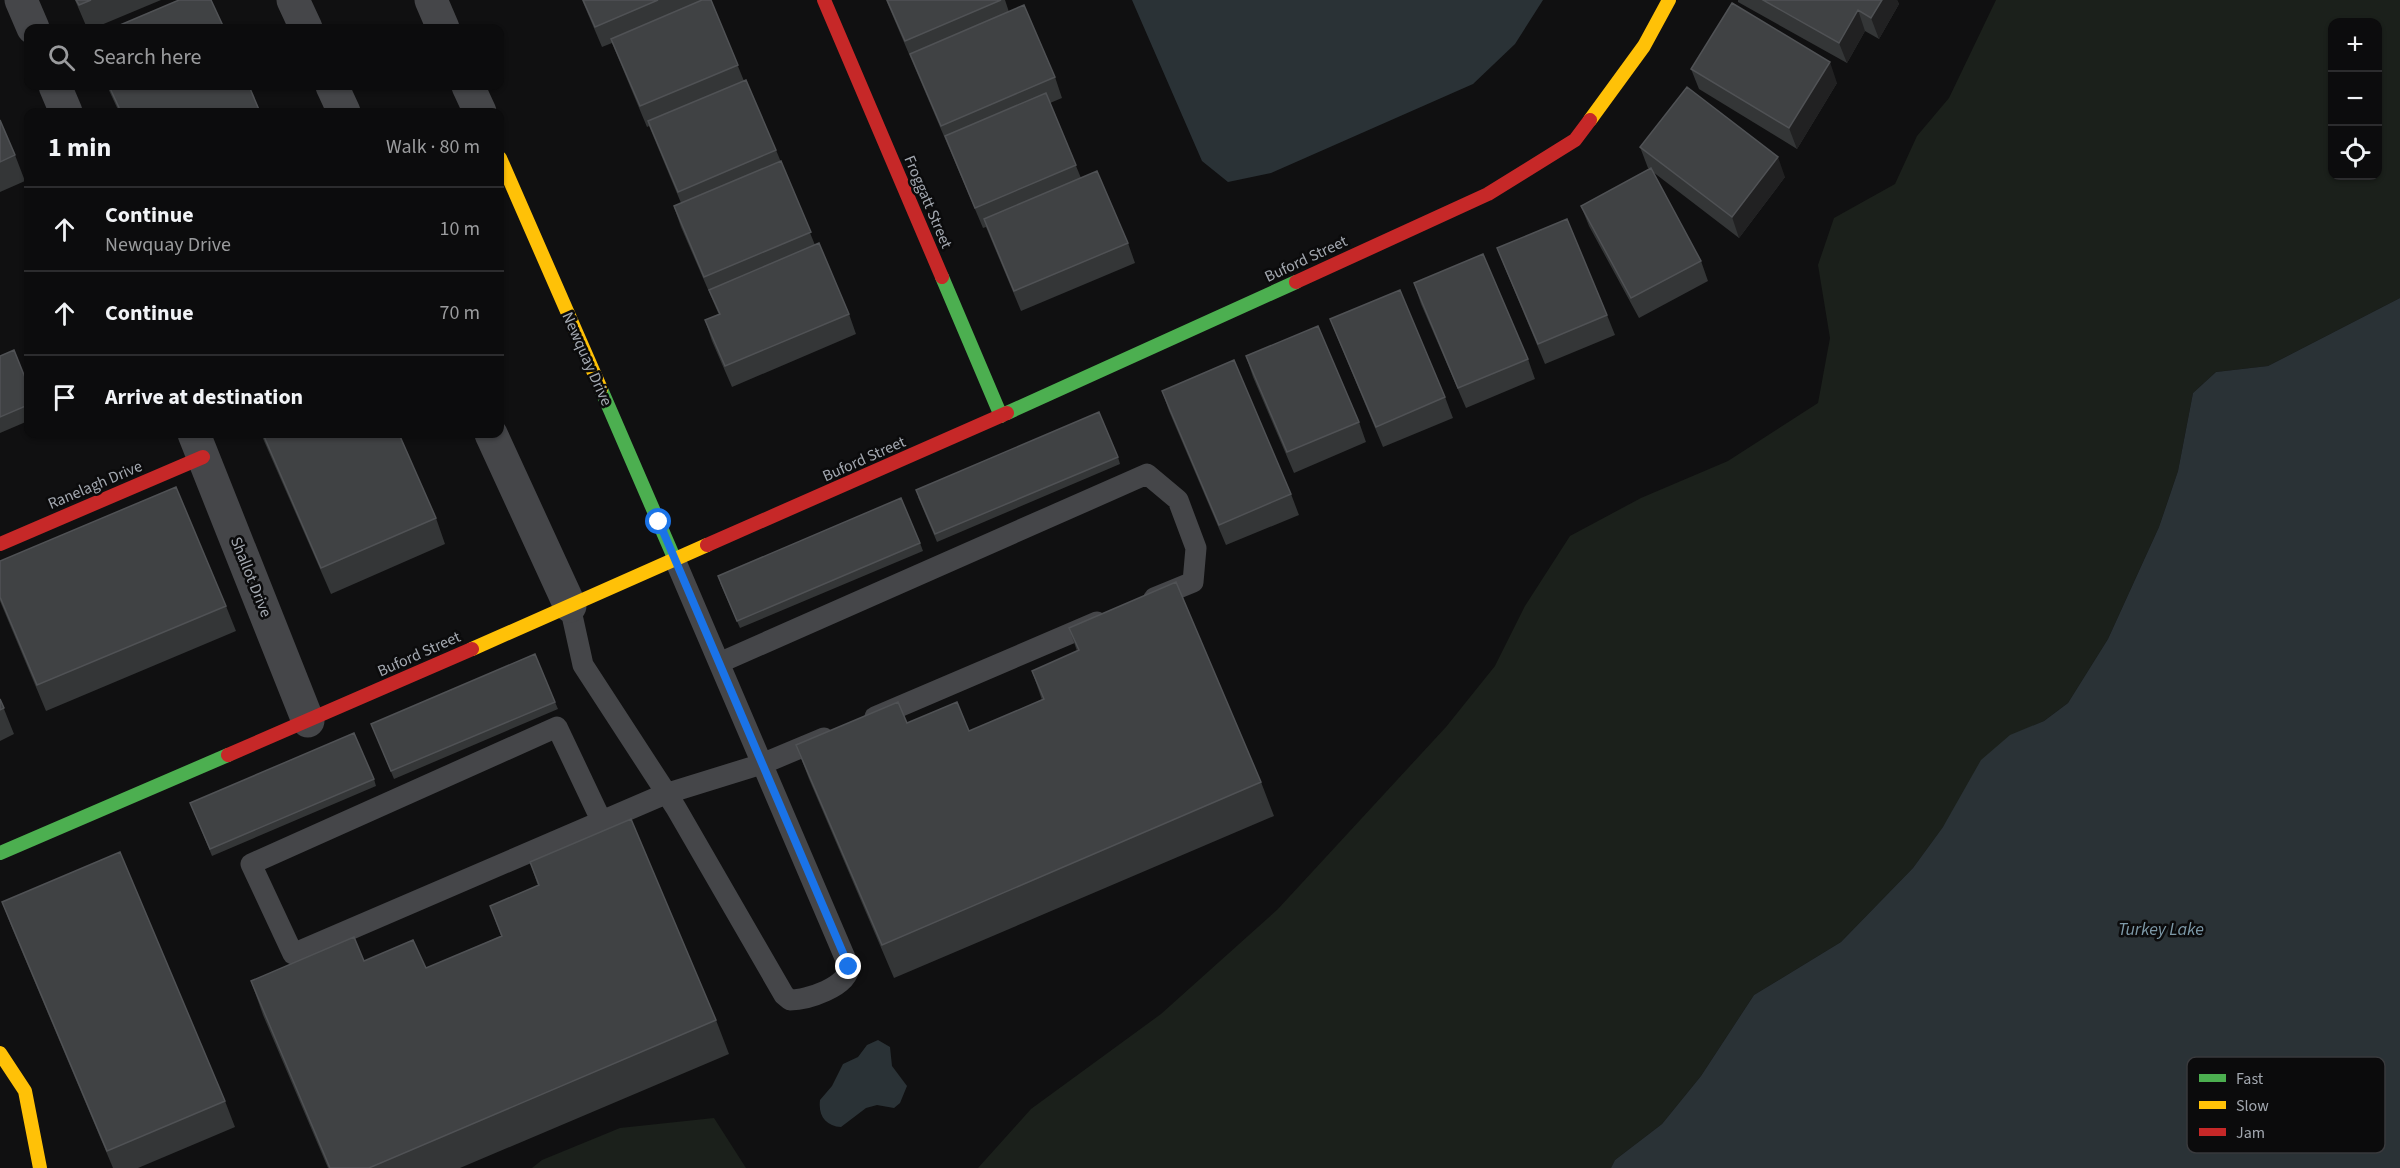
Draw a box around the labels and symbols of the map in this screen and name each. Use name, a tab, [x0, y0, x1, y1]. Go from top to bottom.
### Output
street label: Froggatt Street	[899, 152, 958, 252]
street label: Buford Street	[1261, 230, 1351, 288]
street label: Newquay Drive	[556, 308, 618, 410]
street label: Buford Street	[819, 431, 910, 487]
street label: Ranelagh Drive	[44, 455, 146, 515]
route start	[645, 508, 671, 534]
street label: Shallot Drive	[225, 533, 277, 621]
street label: Buford Street	[374, 626, 465, 682]
water label: Turkey Lake	[2118, 917, 2204, 942]
route end	[835, 953, 861, 979]
legend	[2187, 1057, 2385, 1153]
text: Fast	[2236, 1068, 2264, 1090]
text: Slow	[2236, 1095, 2269, 1117]
text: Jam	[2236, 1122, 2265, 1144]

